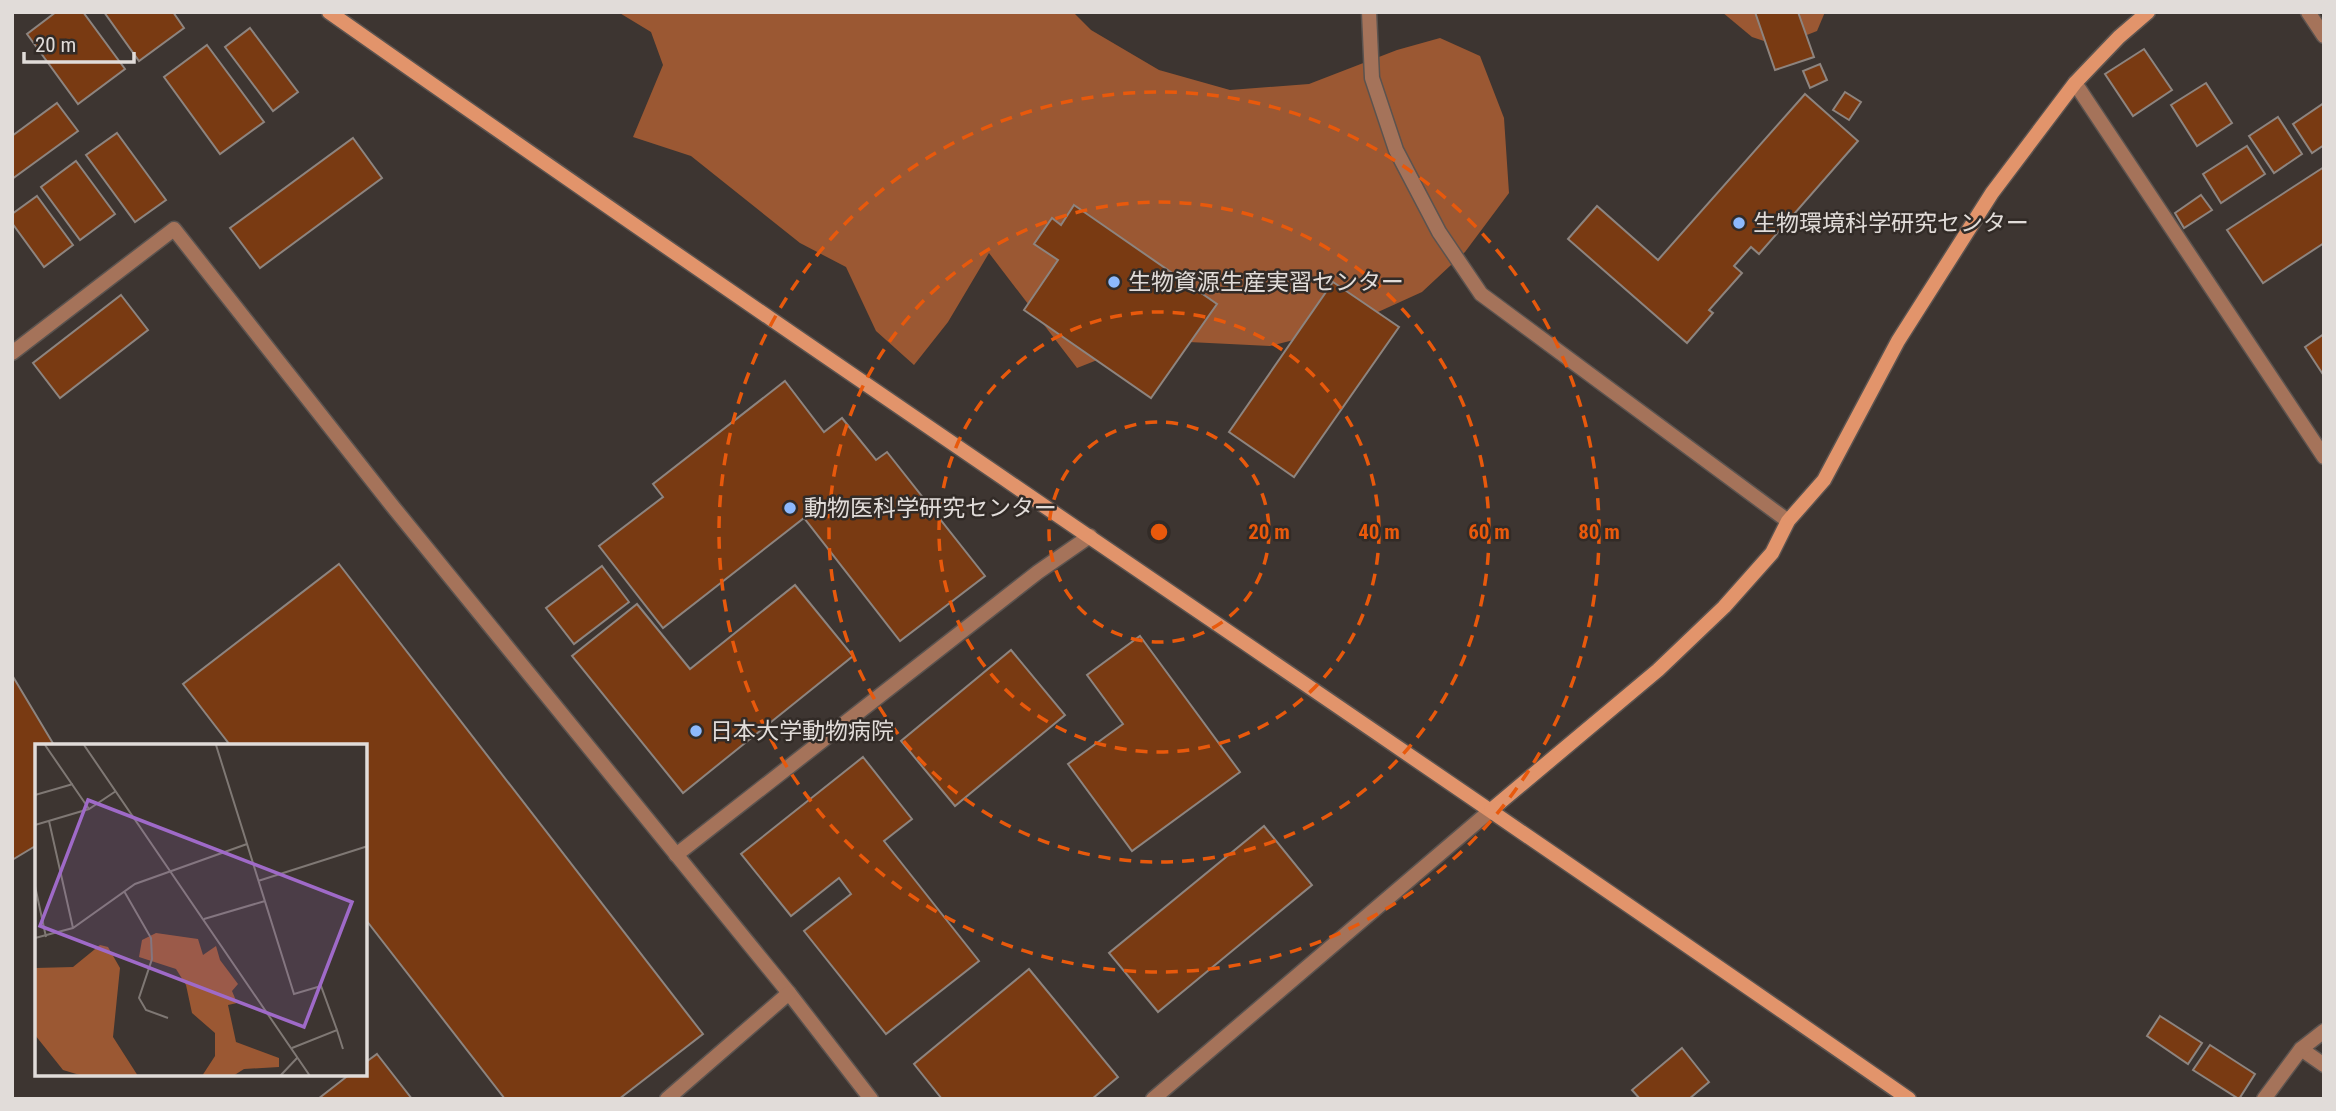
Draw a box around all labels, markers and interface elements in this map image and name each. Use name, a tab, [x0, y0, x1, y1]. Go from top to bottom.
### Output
scale bar	[24, 21, 135, 65]
text: 20 m	[35, 33, 76, 57]
place label: 生物環境科学研究センター	[1753, 210, 2029, 237]
marker: 生物環境科学研究センター	[1731, 215, 1747, 231]
place label: 生物資源生産実習センター	[1128, 269, 1404, 296]
marker: 生物資源生産実習センター	[1106, 274, 1122, 290]
place label: 動物医科学研究センター	[804, 495, 1057, 522]
marker: 動物医科学研究センター	[782, 500, 798, 516]
centre of rings	[1147, 520, 1171, 544]
text: 20 m	[1248, 520, 1290, 544]
text: 40 m	[1358, 520, 1400, 544]
text: 60 m	[1468, 520, 1510, 544]
text: 80 m	[1578, 520, 1620, 544]
place label: 日本大学動物病院	[710, 718, 894, 745]
marker: 日本大学動物病院	[688, 723, 704, 739]
inset map	[35, 744, 368, 1076]

